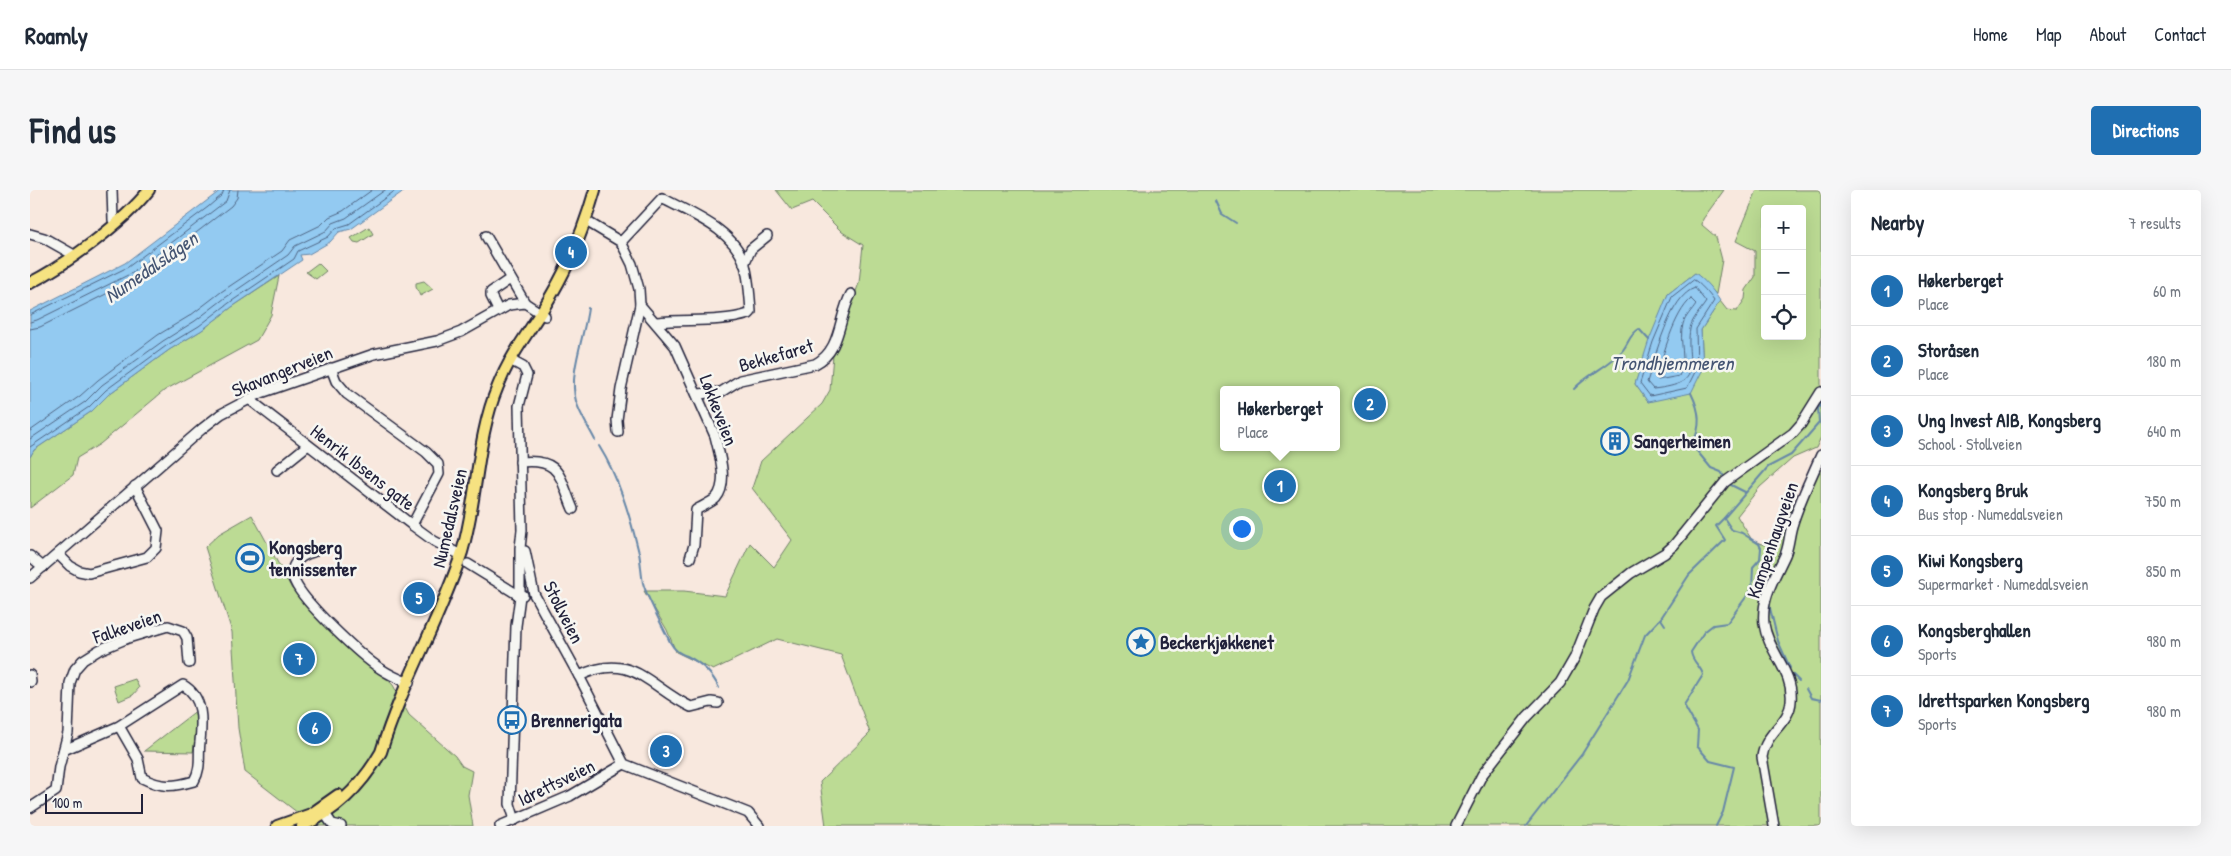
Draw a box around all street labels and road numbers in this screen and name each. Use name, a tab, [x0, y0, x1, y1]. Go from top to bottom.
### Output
street label: Bekkefaret	[736, 332, 817, 378]
street label: Skavangerveien	[228, 339, 336, 403]
street label: Løkkeveien	[694, 371, 744, 449]
street label: Henrik Ibsens gate	[305, 418, 421, 516]
street label: Numedalsveien	[425, 466, 473, 570]
street label: Kampenhaugveien	[1740, 478, 1804, 602]
street label: Stollveien	[537, 576, 591, 648]
street label: Falkeveien	[88, 602, 165, 650]
street label: Idrettsveien	[513, 752, 599, 812]

